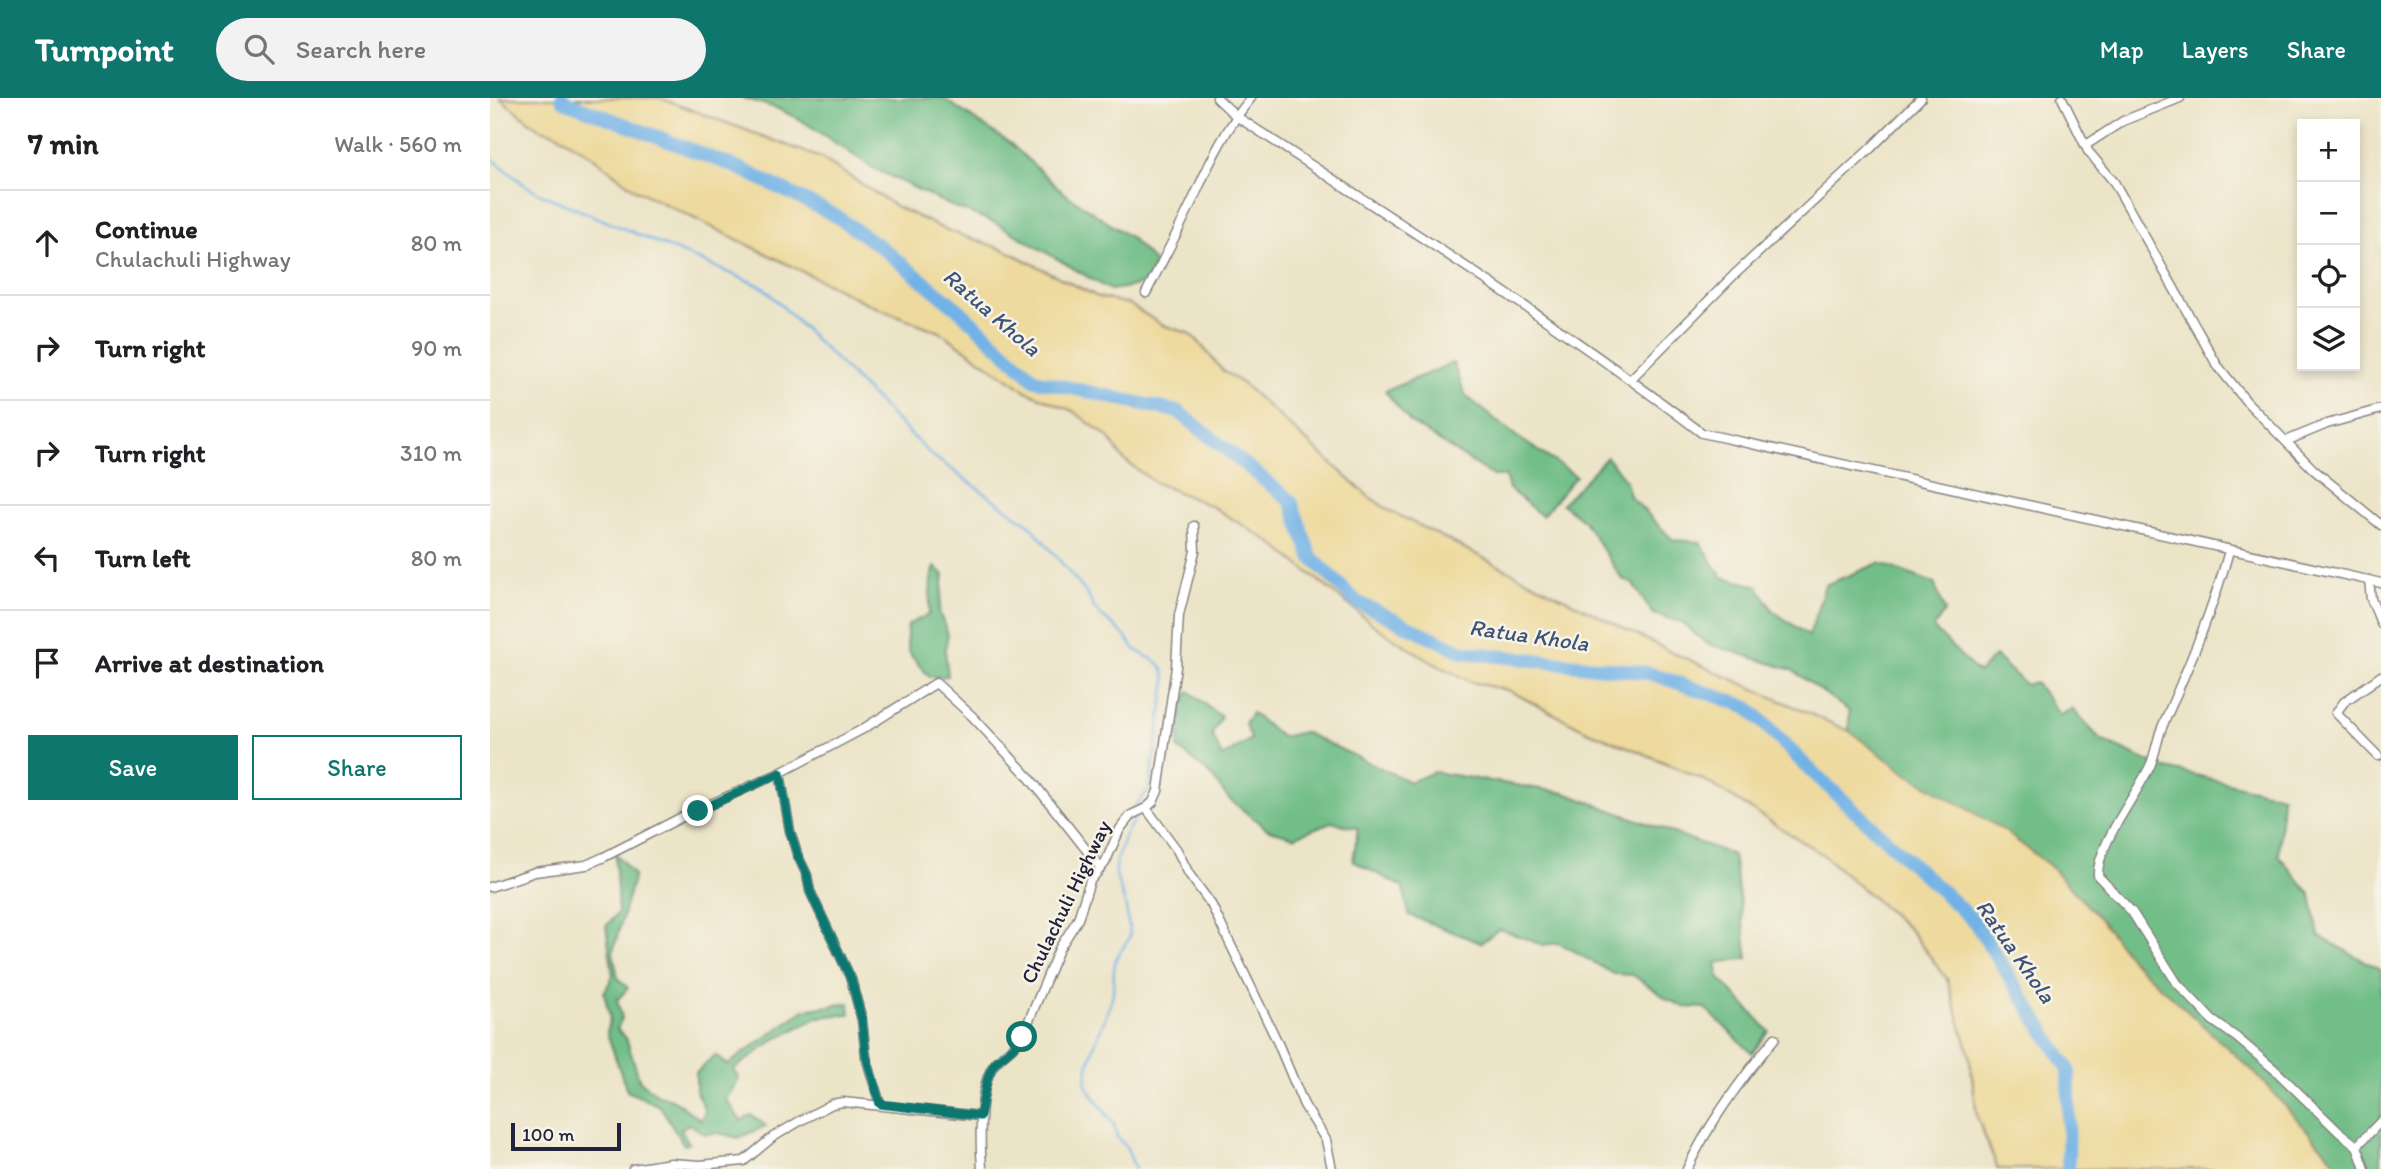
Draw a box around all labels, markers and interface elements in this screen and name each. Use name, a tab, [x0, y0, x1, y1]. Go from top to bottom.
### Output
search box	[216, 18, 706, 81]
text: Turnpoint	[35, 30, 174, 69]
icon: search	[240, 30, 278, 68]
text: Search here	[296, 33, 426, 65]
text: Map	[2100, 35, 2144, 64]
text: Layers	[2182, 35, 2249, 64]
text: Share	[2287, 35, 2346, 64]
map controls	[2297, 119, 2360, 371]
button: +	[2297, 119, 2360, 182]
text: 7 min	[28, 125, 99, 162]
text: Walk · 560 m	[334, 130, 462, 158]
button: −	[2297, 182, 2360, 245]
text: Continue	[95, 213, 198, 245]
icon: ahead	[28, 224, 66, 262]
text: 80 m	[411, 229, 462, 257]
text: Chulachuli Highway	[95, 245, 291, 273]
button: locate	[2297, 245, 2360, 308]
water label: Ratua Khola	[938, 262, 1047, 362]
button: layers	[2297, 308, 2360, 371]
icon: right	[28, 329, 66, 367]
text: Turn right	[95, 332, 206, 364]
text: 90 m	[411, 334, 462, 362]
icon: right	[28, 434, 66, 472]
text: Turn right	[95, 437, 206, 469]
text: 310 m	[400, 439, 462, 467]
icon: left	[28, 539, 66, 577]
text: Turn left	[95, 542, 191, 574]
text: 80 m	[411, 544, 462, 572]
water label: Ratua Khola	[1468, 613, 1591, 657]
icon: arrive	[28, 644, 66, 682]
text: Arrive at destination	[95, 647, 324, 679]
button: Save	[28, 735, 238, 800]
button: Share	[252, 735, 462, 800]
route end	[682, 795, 713, 826]
street label: Chulachuli Highway	[1015, 816, 1116, 988]
water label: Ratua Khola	[1970, 894, 2062, 1009]
route start	[1006, 1021, 1037, 1052]
scale bar	[511, 1120, 621, 1152]
text: 100 m	[522, 1123, 574, 1146]

